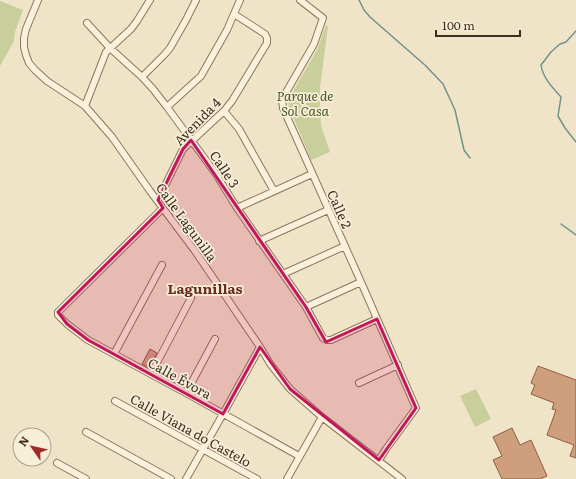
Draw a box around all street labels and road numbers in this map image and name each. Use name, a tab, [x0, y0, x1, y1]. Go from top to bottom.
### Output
street label: Avenida 4	[169, 93, 225, 149]
street label: Calle 3	[206, 147, 244, 191]
street label: Calle Lagunilla	[152, 179, 222, 265]
street label: Calle 2	[323, 187, 357, 232]
street label: Calle Évora	[145, 353, 215, 403]
street label: Calle Viana do Castelo	[127, 389, 255, 471]

